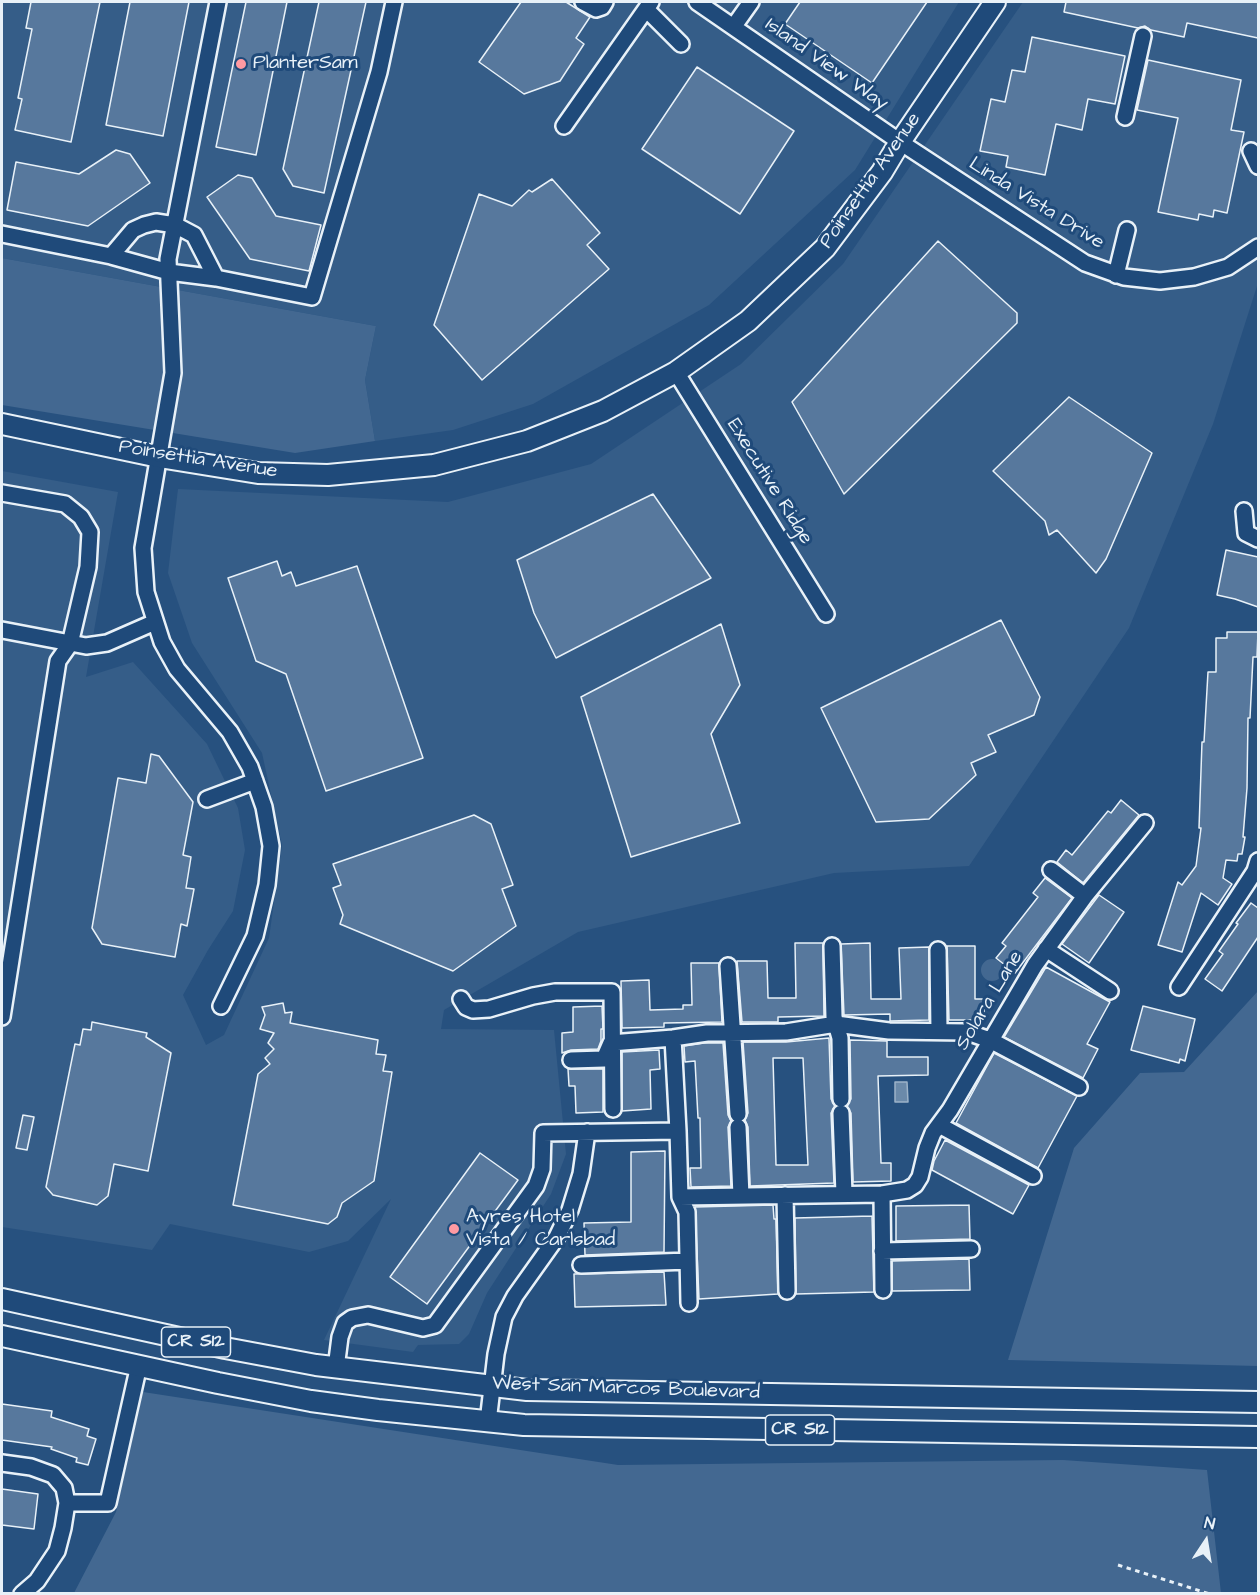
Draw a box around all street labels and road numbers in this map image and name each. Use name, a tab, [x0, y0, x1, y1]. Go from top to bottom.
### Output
street label: Island View Way	[760, 14, 892, 116]
street label: Poinsettia Avenue	[815, 108, 927, 254]
street label: Linda Vista Drive	[964, 153, 1108, 255]
street label: Executive Ridge	[721, 415, 817, 549]
street label: Poinsettia Avenue	[117, 436, 279, 484]
street label: Solara Lane	[951, 947, 1029, 1055]
road number: CR S12	[162, 1327, 230, 1357]
street label: West San Marcos Boulevard	[492, 1372, 760, 1406]
road number: CR S12	[766, 1415, 834, 1445]

